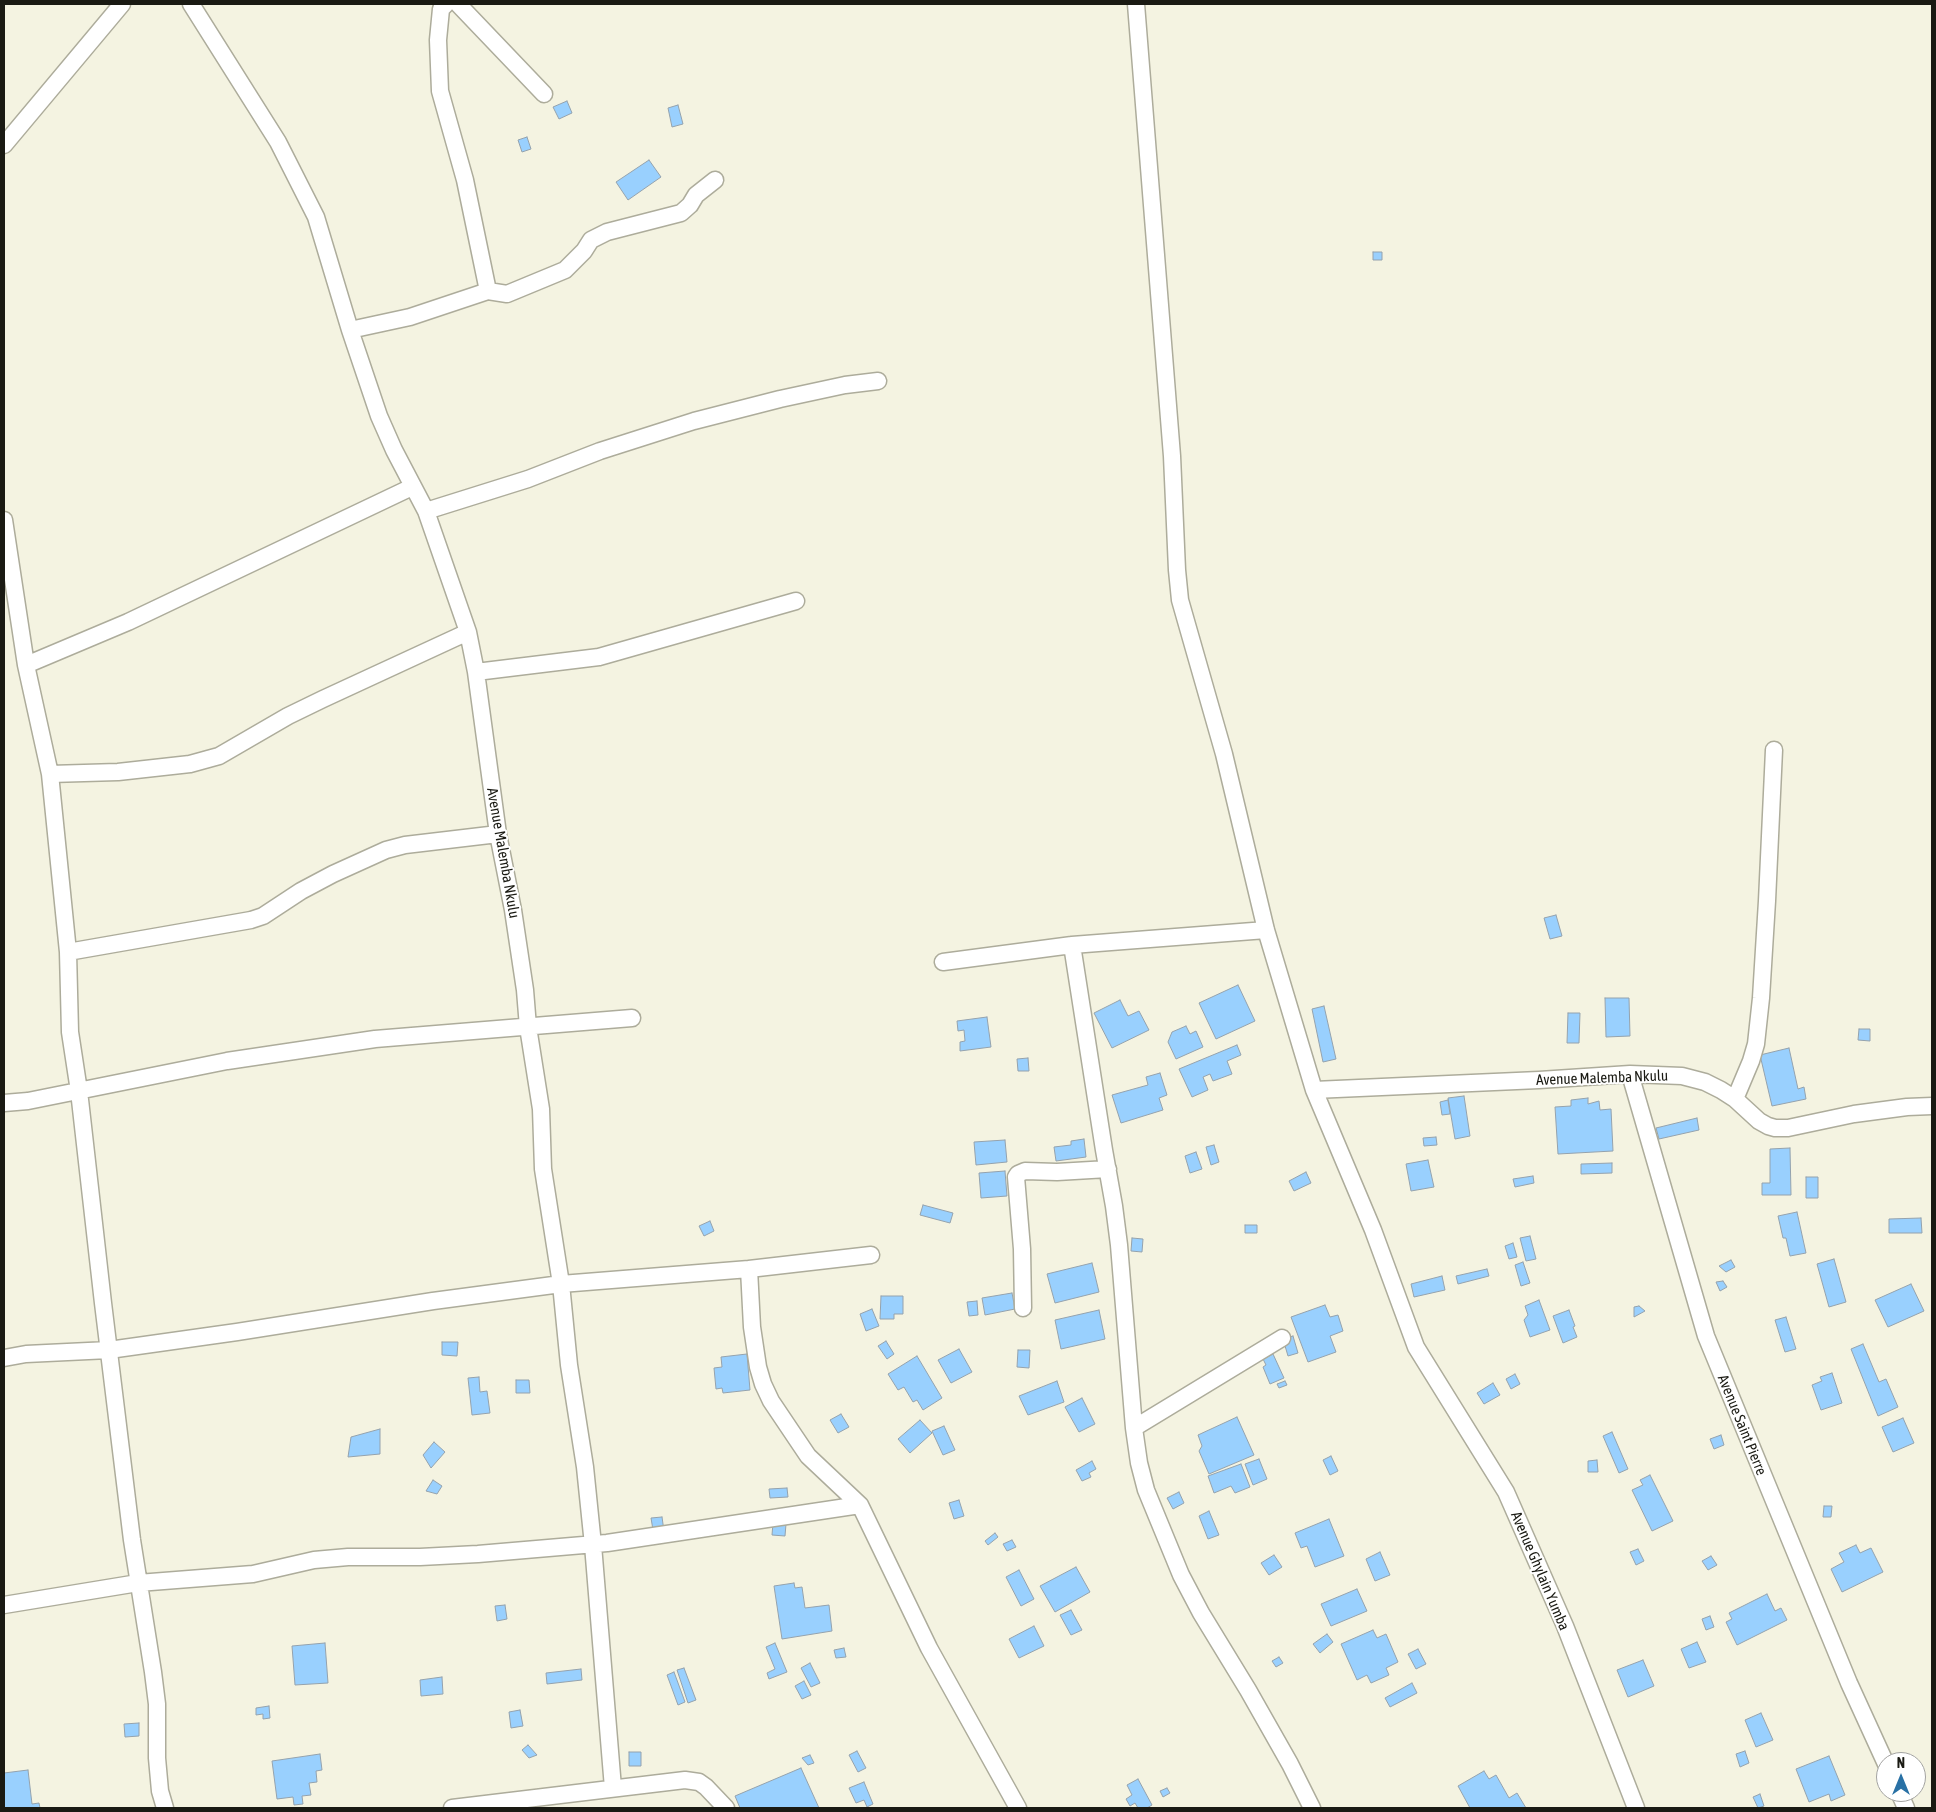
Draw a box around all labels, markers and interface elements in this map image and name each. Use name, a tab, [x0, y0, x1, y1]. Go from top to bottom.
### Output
street label: Avenue Malemba Nkulu	[483, 786, 523, 920]
street label: Avenue Malemba Nkulu	[1536, 1067, 1668, 1089]
street label: Avenue Saint Pierre	[1714, 1372, 1770, 1478]
street label: Avenue Ghylain Yumba	[1507, 1509, 1573, 1633]
north arrow	[1876, 1752, 1926, 1802]
text: N	[1897, 1755, 1905, 1771]

